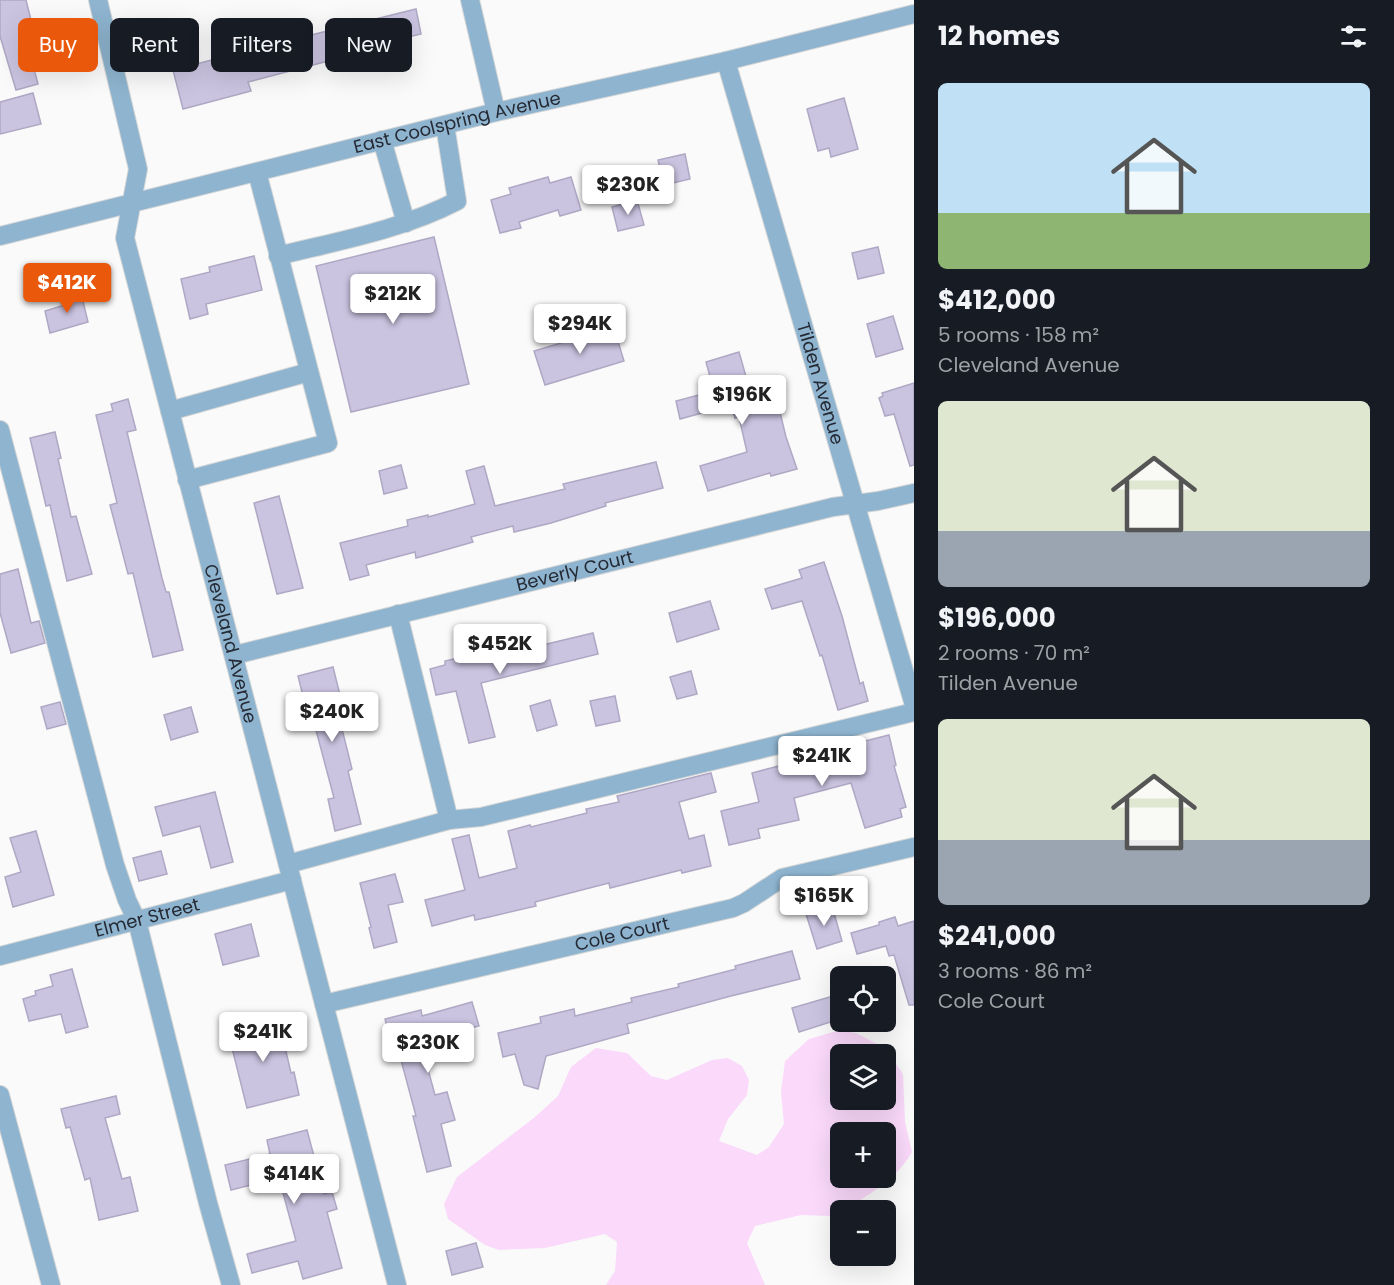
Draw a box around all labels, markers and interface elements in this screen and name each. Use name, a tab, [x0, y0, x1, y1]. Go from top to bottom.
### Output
chip: Buy	[18, 18, 98, 72]
chip: Rent	[110, 18, 199, 72]
chip: Filters	[211, 18, 313, 72]
chip: New	[325, 18, 412, 72]
text: 12 homes	[938, 18, 1060, 54]
icon: filters	[1337, 20, 1370, 53]
street label: East Coolspring Avenue	[351, 85, 563, 159]
icon: home	[1100, 122, 1208, 230]
pin: $230K	[586, 165, 670, 216]
text: $230K	[596, 170, 660, 198]
pin: $412K	[25, 263, 109, 314]
text: $412K	[37, 268, 97, 296]
pin: $212K	[351, 274, 435, 325]
text: $212K	[364, 279, 422, 307]
text: $412,000	[938, 282, 1056, 318]
pin: $294K	[538, 304, 622, 355]
text: $294K	[548, 309, 612, 337]
street label: Tilden Avenue	[791, 319, 850, 447]
text: 5 rooms · 158 m²	[938, 321, 1099, 349]
text: Cleveland Avenue	[938, 351, 1120, 379]
pin: $196K	[700, 375, 784, 426]
text: $196K	[712, 380, 772, 408]
icon: home	[1100, 440, 1208, 548]
street label: Beverly Court	[513, 544, 636, 597]
street label: Cleveland Avenue	[198, 561, 264, 726]
text: $196,000	[938, 600, 1056, 636]
pin: $452K	[458, 624, 542, 675]
text: $452K	[467, 629, 533, 657]
text: 2 rooms · 70 m²	[938, 639, 1090, 667]
text: Tilden Avenue	[938, 669, 1078, 697]
pin: $240K	[290, 692, 374, 743]
text: $240K	[299, 697, 365, 725]
pin: $241K	[780, 736, 864, 787]
text: $241K	[792, 741, 852, 769]
icon: home	[1100, 758, 1208, 866]
pin: $165K	[782, 876, 866, 927]
text: $165K	[794, 881, 854, 909]
street label: Elmer Street	[92, 892, 202, 943]
street label: Cole Court	[572, 910, 671, 957]
text: $241,000	[938, 918, 1056, 954]
text: 3 rooms · 86 m²	[938, 957, 1092, 985]
map controls	[830, 966, 896, 1266]
button: locate	[830, 966, 896, 1032]
text: Cole Court	[938, 987, 1045, 1015]
pin: $241K	[221, 1012, 305, 1063]
text: $241K	[233, 1017, 293, 1045]
pin: $230K	[386, 1023, 470, 1074]
text: $230K	[396, 1028, 460, 1056]
button: layers	[830, 1044, 896, 1110]
button: +	[830, 1122, 896, 1188]
pin: $414K	[252, 1154, 336, 1205]
text: $414K	[263, 1159, 325, 1187]
button: −	[830, 1200, 896, 1266]

